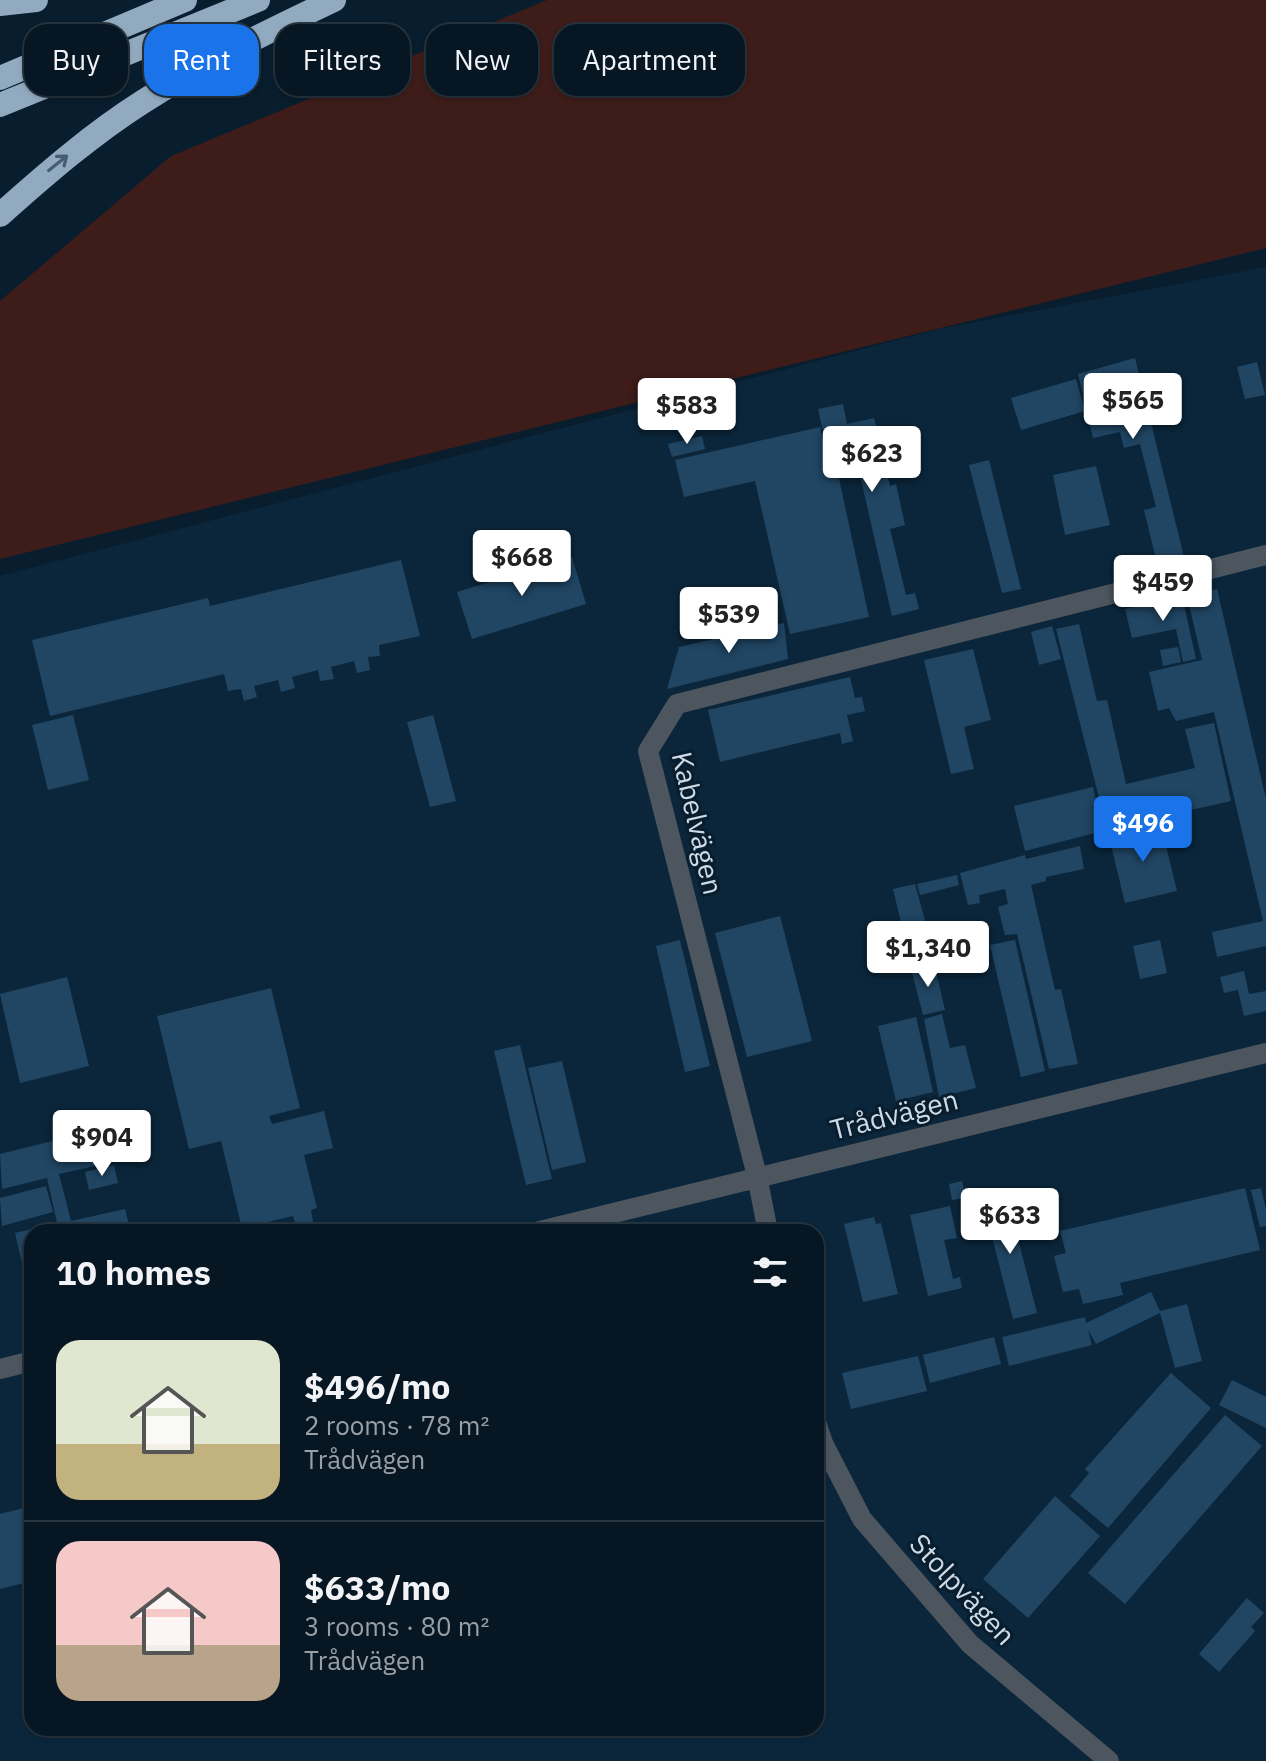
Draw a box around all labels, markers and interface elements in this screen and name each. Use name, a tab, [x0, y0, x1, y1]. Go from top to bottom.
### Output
chip: Buy	[24, 24, 128, 96]
chip: Rent	[144, 24, 259, 96]
chip: Filters	[275, 24, 410, 96]
chip: New	[426, 24, 538, 96]
chip: Apartment	[554, 24, 745, 96]
one-way arrow	[48, 155, 69, 173]
pin: $565	[1086, 373, 1180, 441]
pin: $583	[640, 378, 734, 446]
text: $565	[1102, 382, 1164, 416]
text: $583	[656, 387, 718, 421]
pin: $623	[825, 426, 919, 494]
text: $623	[841, 435, 903, 469]
pin: $668	[475, 530, 569, 598]
text: $668	[491, 539, 553, 573]
pin: $459	[1116, 555, 1210, 623]
text: $459	[1132, 564, 1194, 598]
pin: $539	[682, 587, 776, 655]
text: $539	[698, 596, 760, 630]
street label: Kabelvägen	[664, 748, 732, 898]
pin: $496	[1096, 796, 1190, 864]
text: $496	[1112, 805, 1174, 839]
pin: $1,340	[863, 921, 993, 989]
text: $1,340	[885, 930, 971, 964]
street label: Trådvägen	[826, 1080, 962, 1148]
pin: $904	[55, 1110, 149, 1178]
text: $904	[71, 1119, 133, 1153]
pin: $633	[963, 1188, 1057, 1256]
text: $633	[979, 1197, 1041, 1231]
text: 10 homes	[56, 1250, 211, 1294]
icon: filters	[748, 1250, 792, 1294]
text: $496/mo	[304, 1364, 451, 1408]
icon: home	[120, 1372, 216, 1468]
text: 2 rooms · 78 m²	[304, 1408, 489, 1442]
text: Trådvägen	[304, 1442, 425, 1476]
street label: Stolpvägen	[902, 1525, 1024, 1653]
text: $633/mo	[304, 1565, 451, 1609]
icon: home	[120, 1573, 216, 1669]
text: 3 rooms · 80 m²	[304, 1609, 489, 1643]
text: Trådvägen	[304, 1643, 425, 1677]

